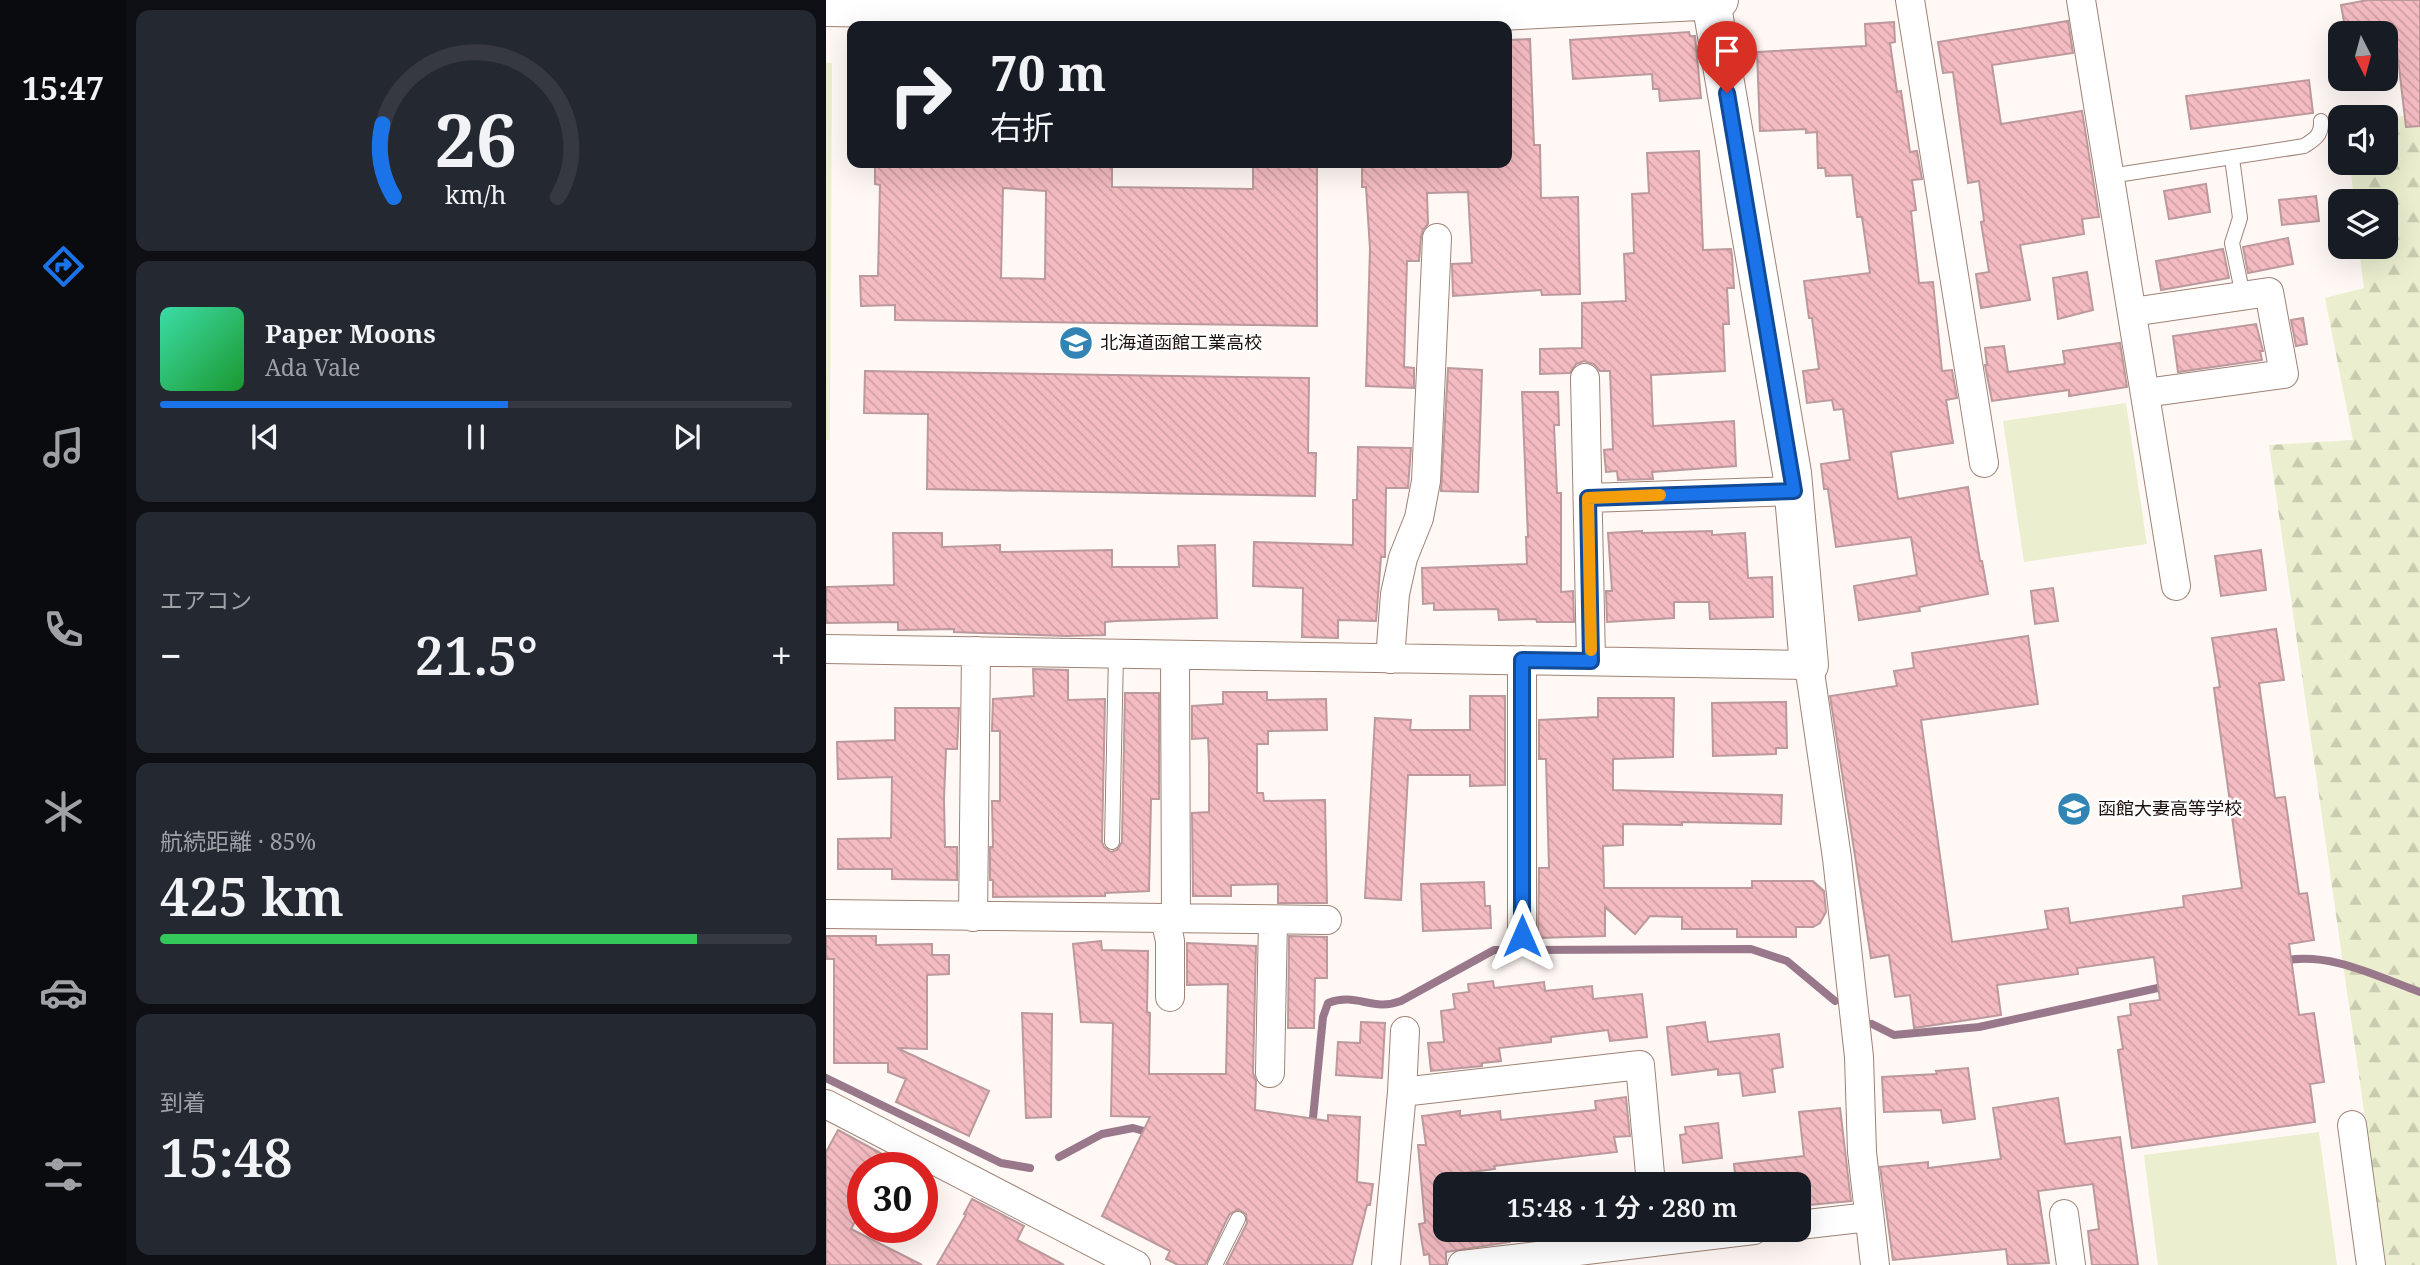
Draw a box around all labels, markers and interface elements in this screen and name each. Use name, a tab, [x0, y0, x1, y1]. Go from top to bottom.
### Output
pin	[1697, 21, 1757, 93]
north arrow	[2328, 21, 2398, 91]
map controls	[2328, 21, 2398, 259]
icon: arrive	[1708, 32, 1746, 70]
text: 70 m	[990, 39, 1106, 105]
icon: right	[875, 49, 966, 140]
text: 15:47	[22, 66, 104, 109]
text: 26	[435, 89, 517, 188]
text: 右折	[990, 105, 1054, 148]
button: sound	[2328, 105, 2398, 175]
text: km/h	[445, 176, 507, 210]
button: layers	[2328, 189, 2398, 259]
icon: directions	[39, 242, 88, 291]
text: Paper Moons	[265, 315, 436, 351]
school or university icon: 北海道函館工業高校	[1057, 324, 1095, 362]
place label: 北海道函館工業高校	[1100, 330, 1262, 354]
text: Ada Vale	[265, 351, 360, 383]
icon: previous	[246, 418, 284, 456]
icon: pause	[457, 418, 495, 456]
icon: next	[668, 418, 706, 456]
icon: music	[39, 423, 88, 472]
text: エアコン	[160, 584, 252, 616]
icon: phone	[39, 605, 88, 654]
text: 21.5°	[415, 619, 538, 690]
text: −	[160, 629, 182, 681]
text: +	[771, 629, 792, 681]
icon: climate	[39, 787, 88, 836]
school or university icon: 函館大妻高等学校	[2055, 790, 2093, 828]
place label: 函館大妻高等学校	[2098, 796, 2242, 820]
text: 航続距離 · 85%	[160, 825, 316, 857]
text: 425 km	[160, 860, 344, 931]
position arrow	[1485, 899, 1559, 973]
icon: car	[39, 968, 88, 1017]
text: 到着	[160, 1086, 206, 1118]
text: 15:48	[160, 1121, 293, 1192]
icon: filters	[39, 1150, 88, 1199]
speed limit sign: 30	[847, 1152, 938, 1243]
text: 15:48 · 1 分 · 280 m	[1506, 1189, 1738, 1225]

